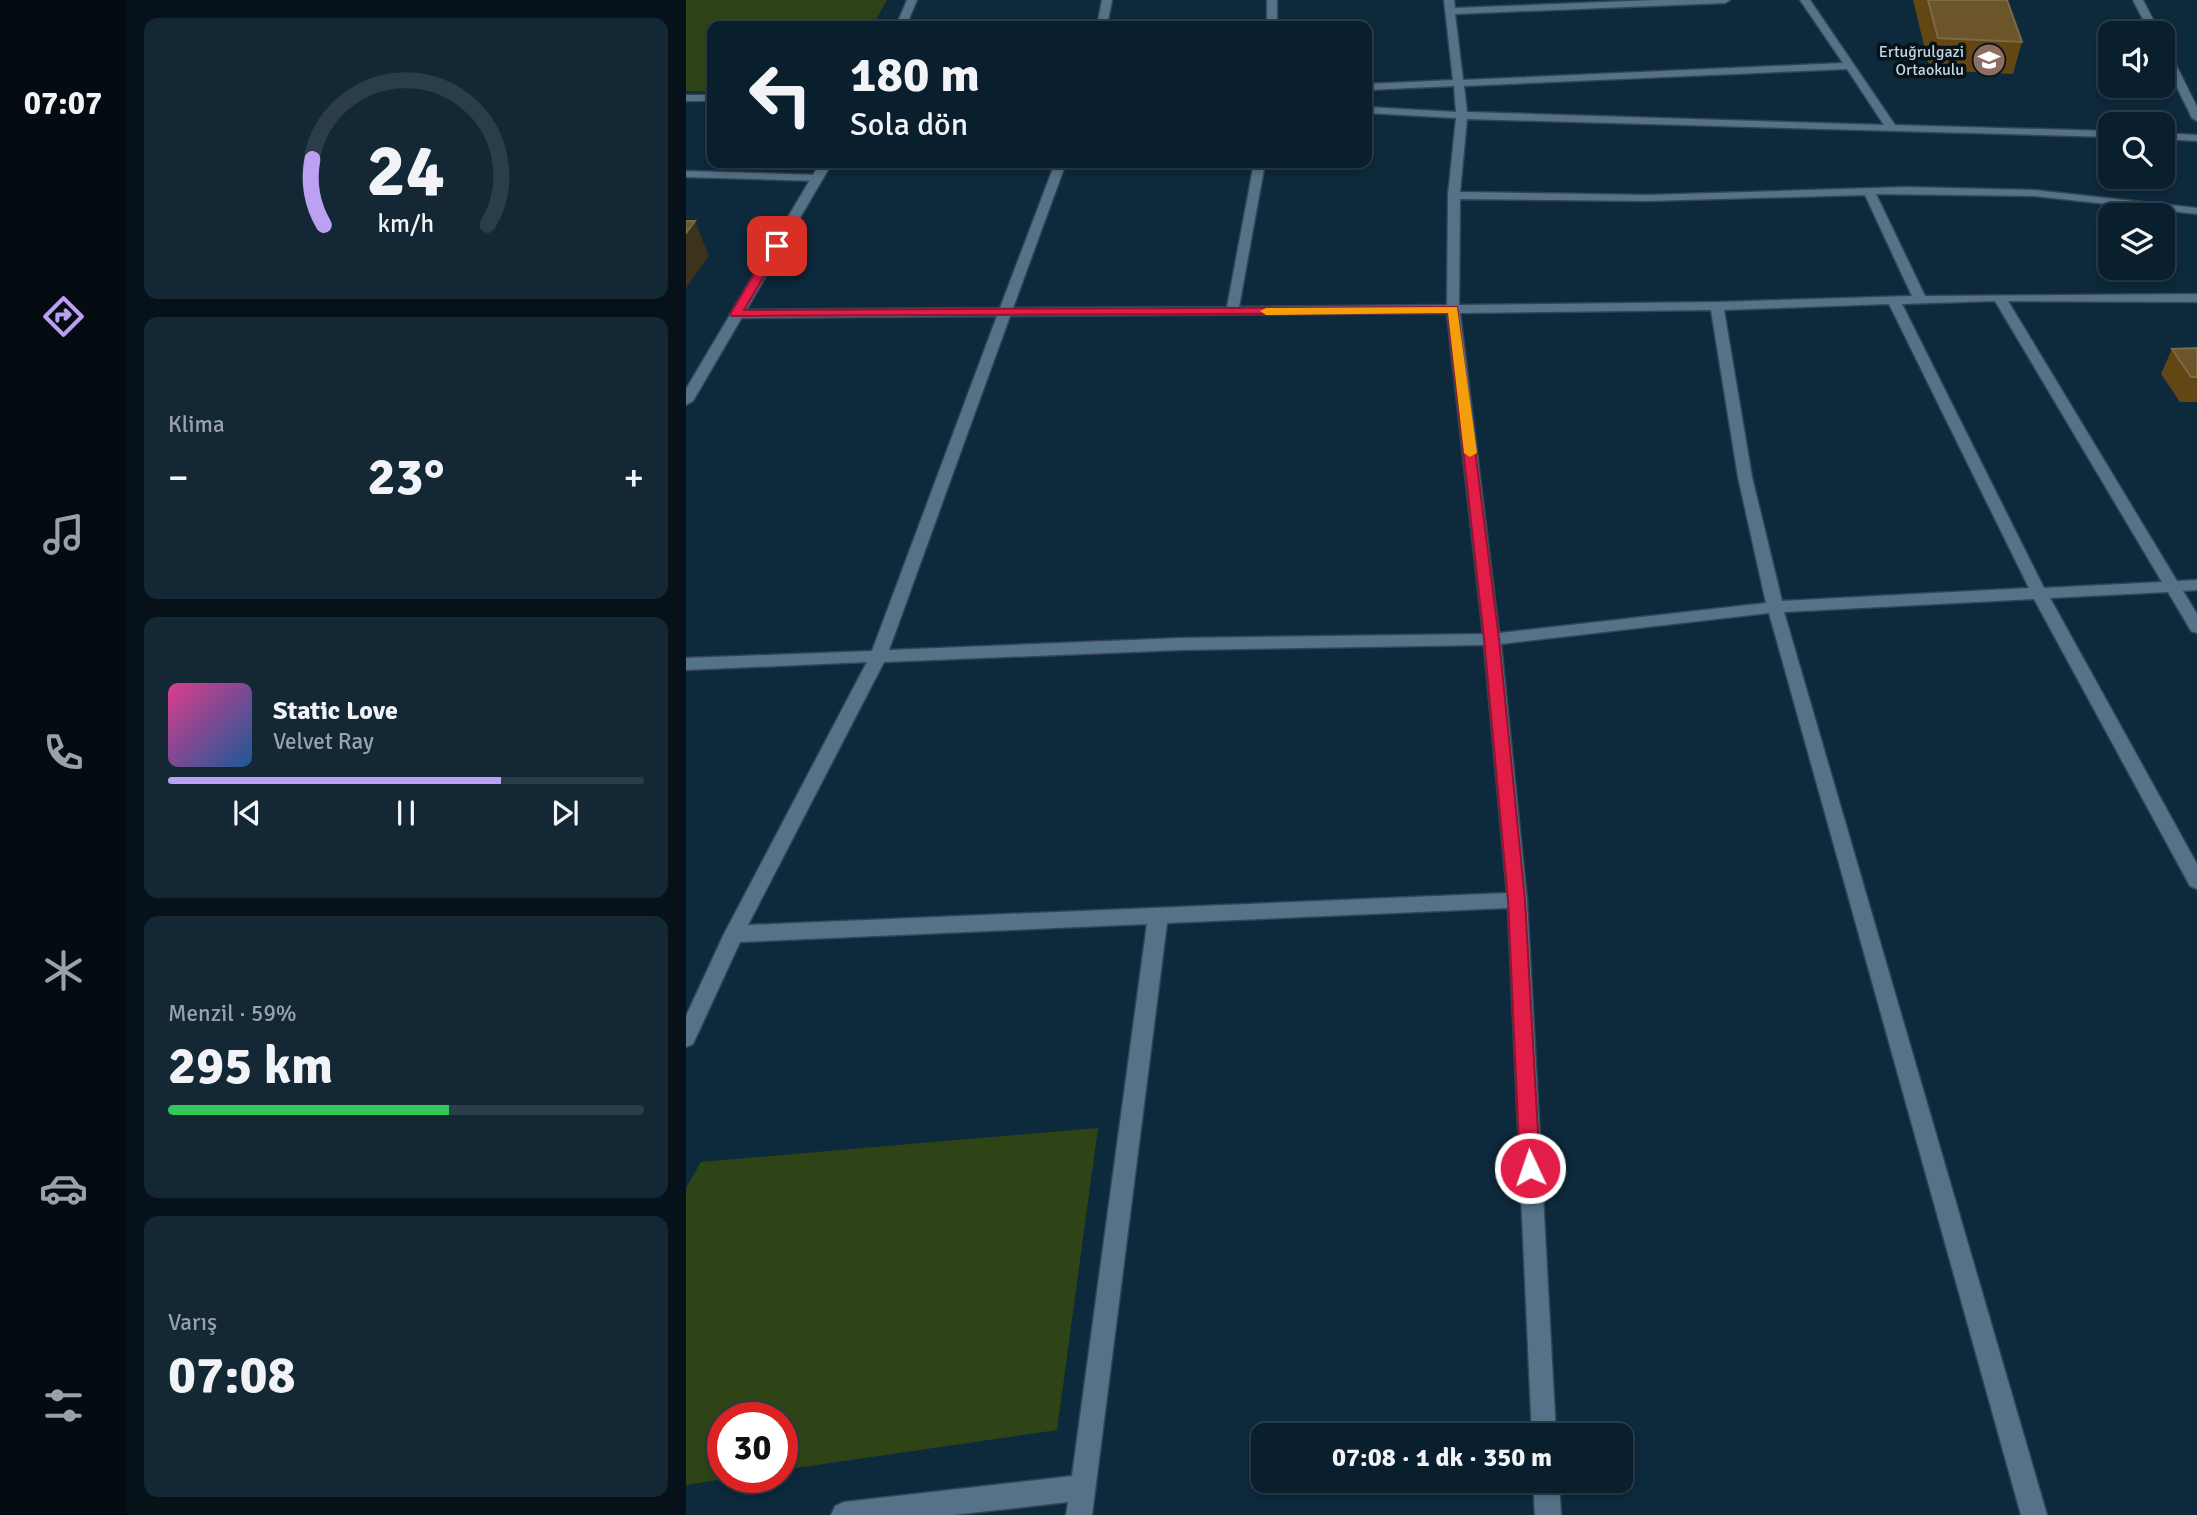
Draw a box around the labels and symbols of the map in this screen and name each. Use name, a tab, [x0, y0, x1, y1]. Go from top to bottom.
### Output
school or university icon: Ertuğrulgazi Ortaokulu	[1970, 41, 2008, 79]
place label: Ertuğrulgazi Ortaokulu	[1879, 42, 1964, 80]
pin	[747, 216, 807, 276]
position arrow	[1493, 1131, 1567, 1205]
speed limit sign: 30	[707, 1402, 798, 1493]

